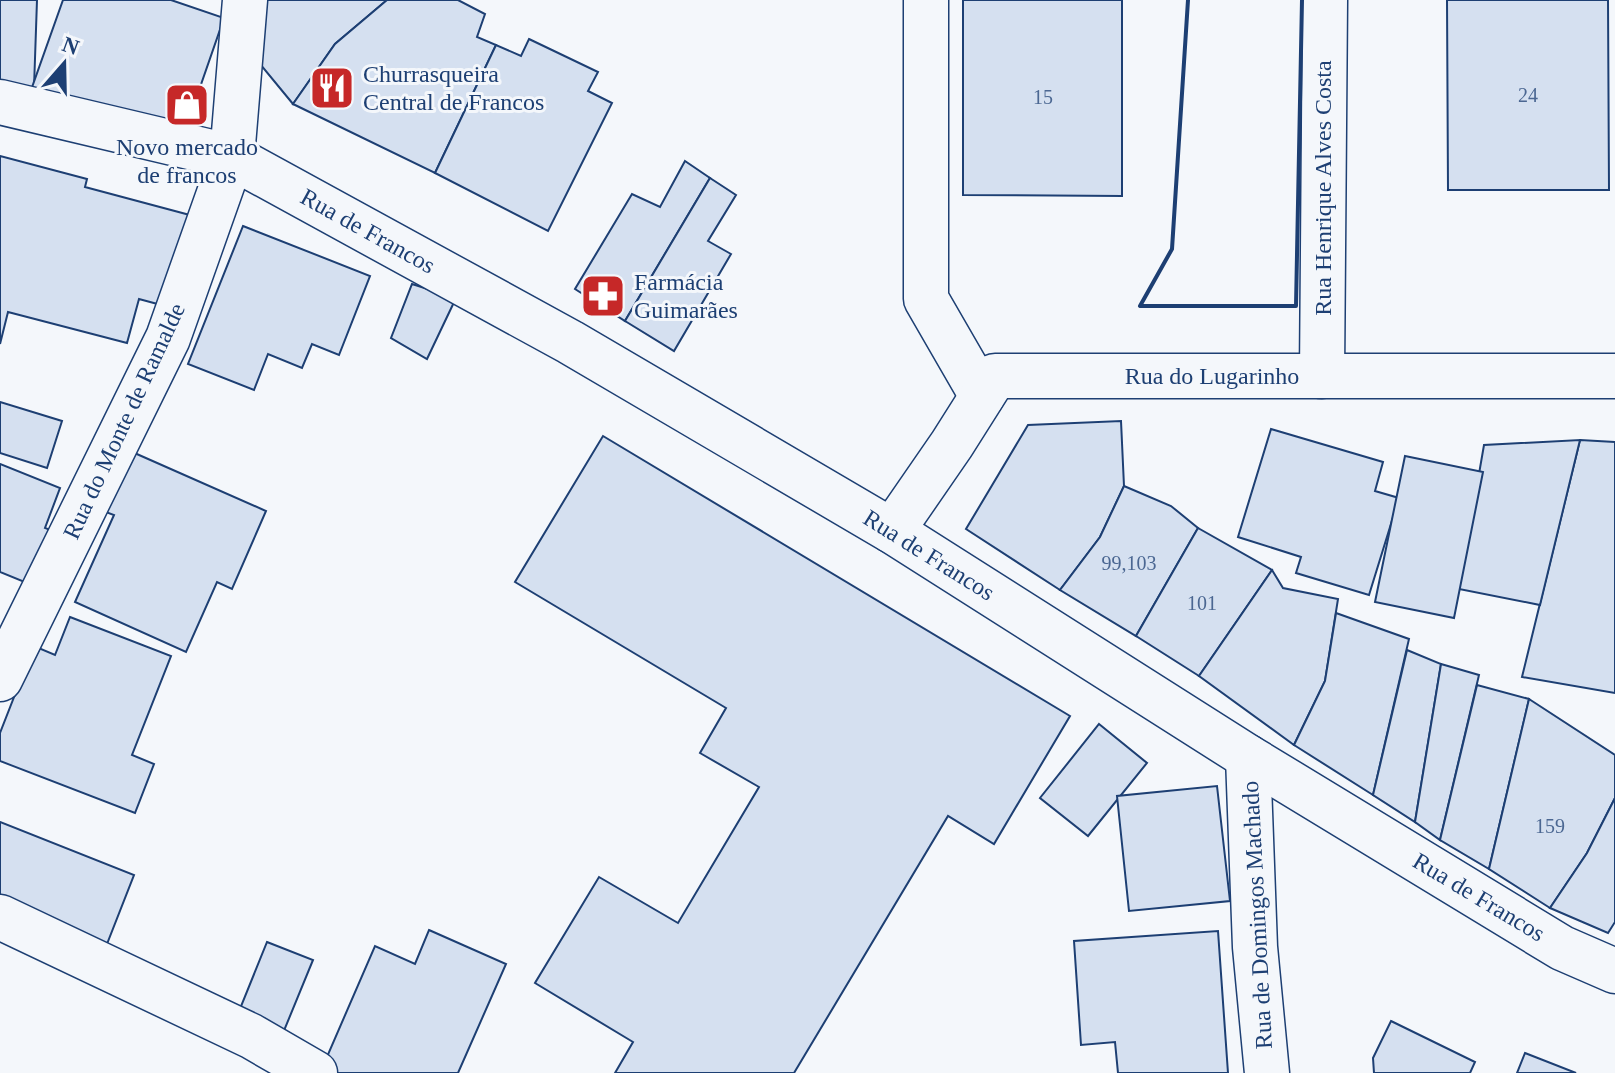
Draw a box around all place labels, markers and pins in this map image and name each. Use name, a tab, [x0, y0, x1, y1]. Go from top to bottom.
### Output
place label: Churrasqueira Central de Francos	[363, 61, 544, 115]
restaurant icon: Churrasqueira Central de Francos	[308, 64, 356, 112]
shop icon: Novo mercado de francos	[163, 81, 211, 129]
place label: Novo mercado de francos	[116, 134, 258, 188]
place label: Farmácia Guimarães	[634, 269, 738, 323]
pharmacy icon: Farmácia Guimarães	[579, 272, 627, 320]

